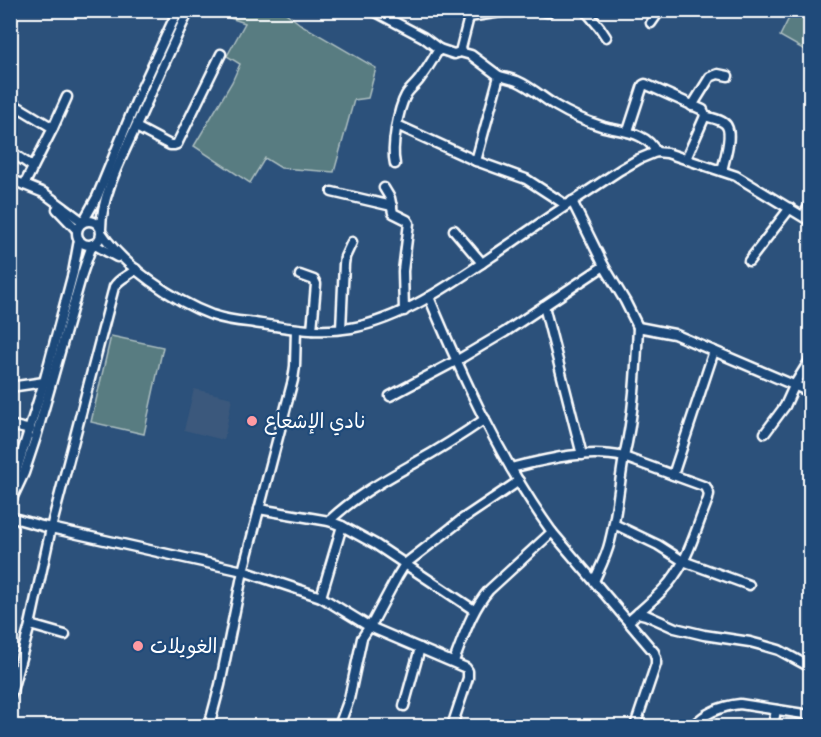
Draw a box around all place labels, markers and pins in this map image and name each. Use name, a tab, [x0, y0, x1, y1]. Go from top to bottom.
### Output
place label: نادي الإشعاع	[264, 412, 365, 436]
marker: نادي الإشعاع	[245, 414, 259, 428]
place label: الغويلات	[150, 637, 218, 661]
marker: الغويلات	[131, 639, 145, 653]

